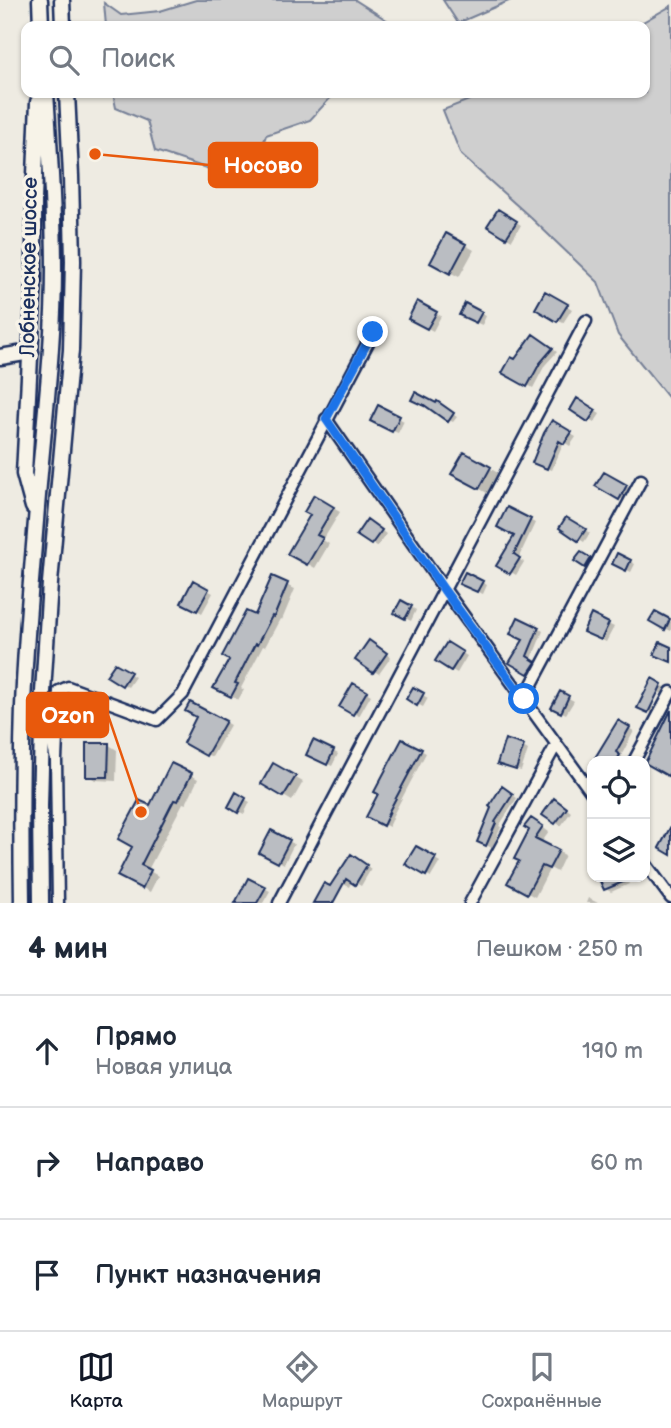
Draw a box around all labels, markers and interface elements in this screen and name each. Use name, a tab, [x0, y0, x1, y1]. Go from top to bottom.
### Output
search box	[21, 21, 650, 98]
icon: search	[45, 41, 83, 79]
text: Поиск	[101, 44, 175, 75]
callout: Носово	[209, 143, 317, 187]
text: Носово	[223, 152, 303, 180]
street label: Лобненское шоссе	[15, 176, 43, 358]
route end	[357, 316, 388, 347]
route start	[508, 683, 539, 714]
callout: Ozon	[27, 693, 108, 737]
text: Ozon	[41, 702, 95, 730]
map controls	[587, 756, 650, 882]
button: locate	[587, 756, 650, 819]
button: layers	[587, 819, 650, 882]
text: 4 мин	[28, 931, 108, 967]
text: Пешком · 250 m	[476, 935, 643, 963]
text: Прямо	[95, 1022, 177, 1053]
icon: ahead	[28, 1032, 66, 1070]
text: 190 m	[582, 1037, 643, 1065]
text: Новая улица	[95, 1053, 232, 1081]
icon: right	[28, 1144, 66, 1182]
text: Направо	[95, 1148, 204, 1179]
text: 60 m	[590, 1149, 643, 1177]
icon: arrive	[28, 1256, 66, 1294]
text: Пункт назначения	[95, 1260, 321, 1291]
tab: Карта	[69, 1348, 123, 1413]
tab: Маршрут	[262, 1348, 343, 1413]
tab: Сохранённые	[482, 1348, 602, 1413]

